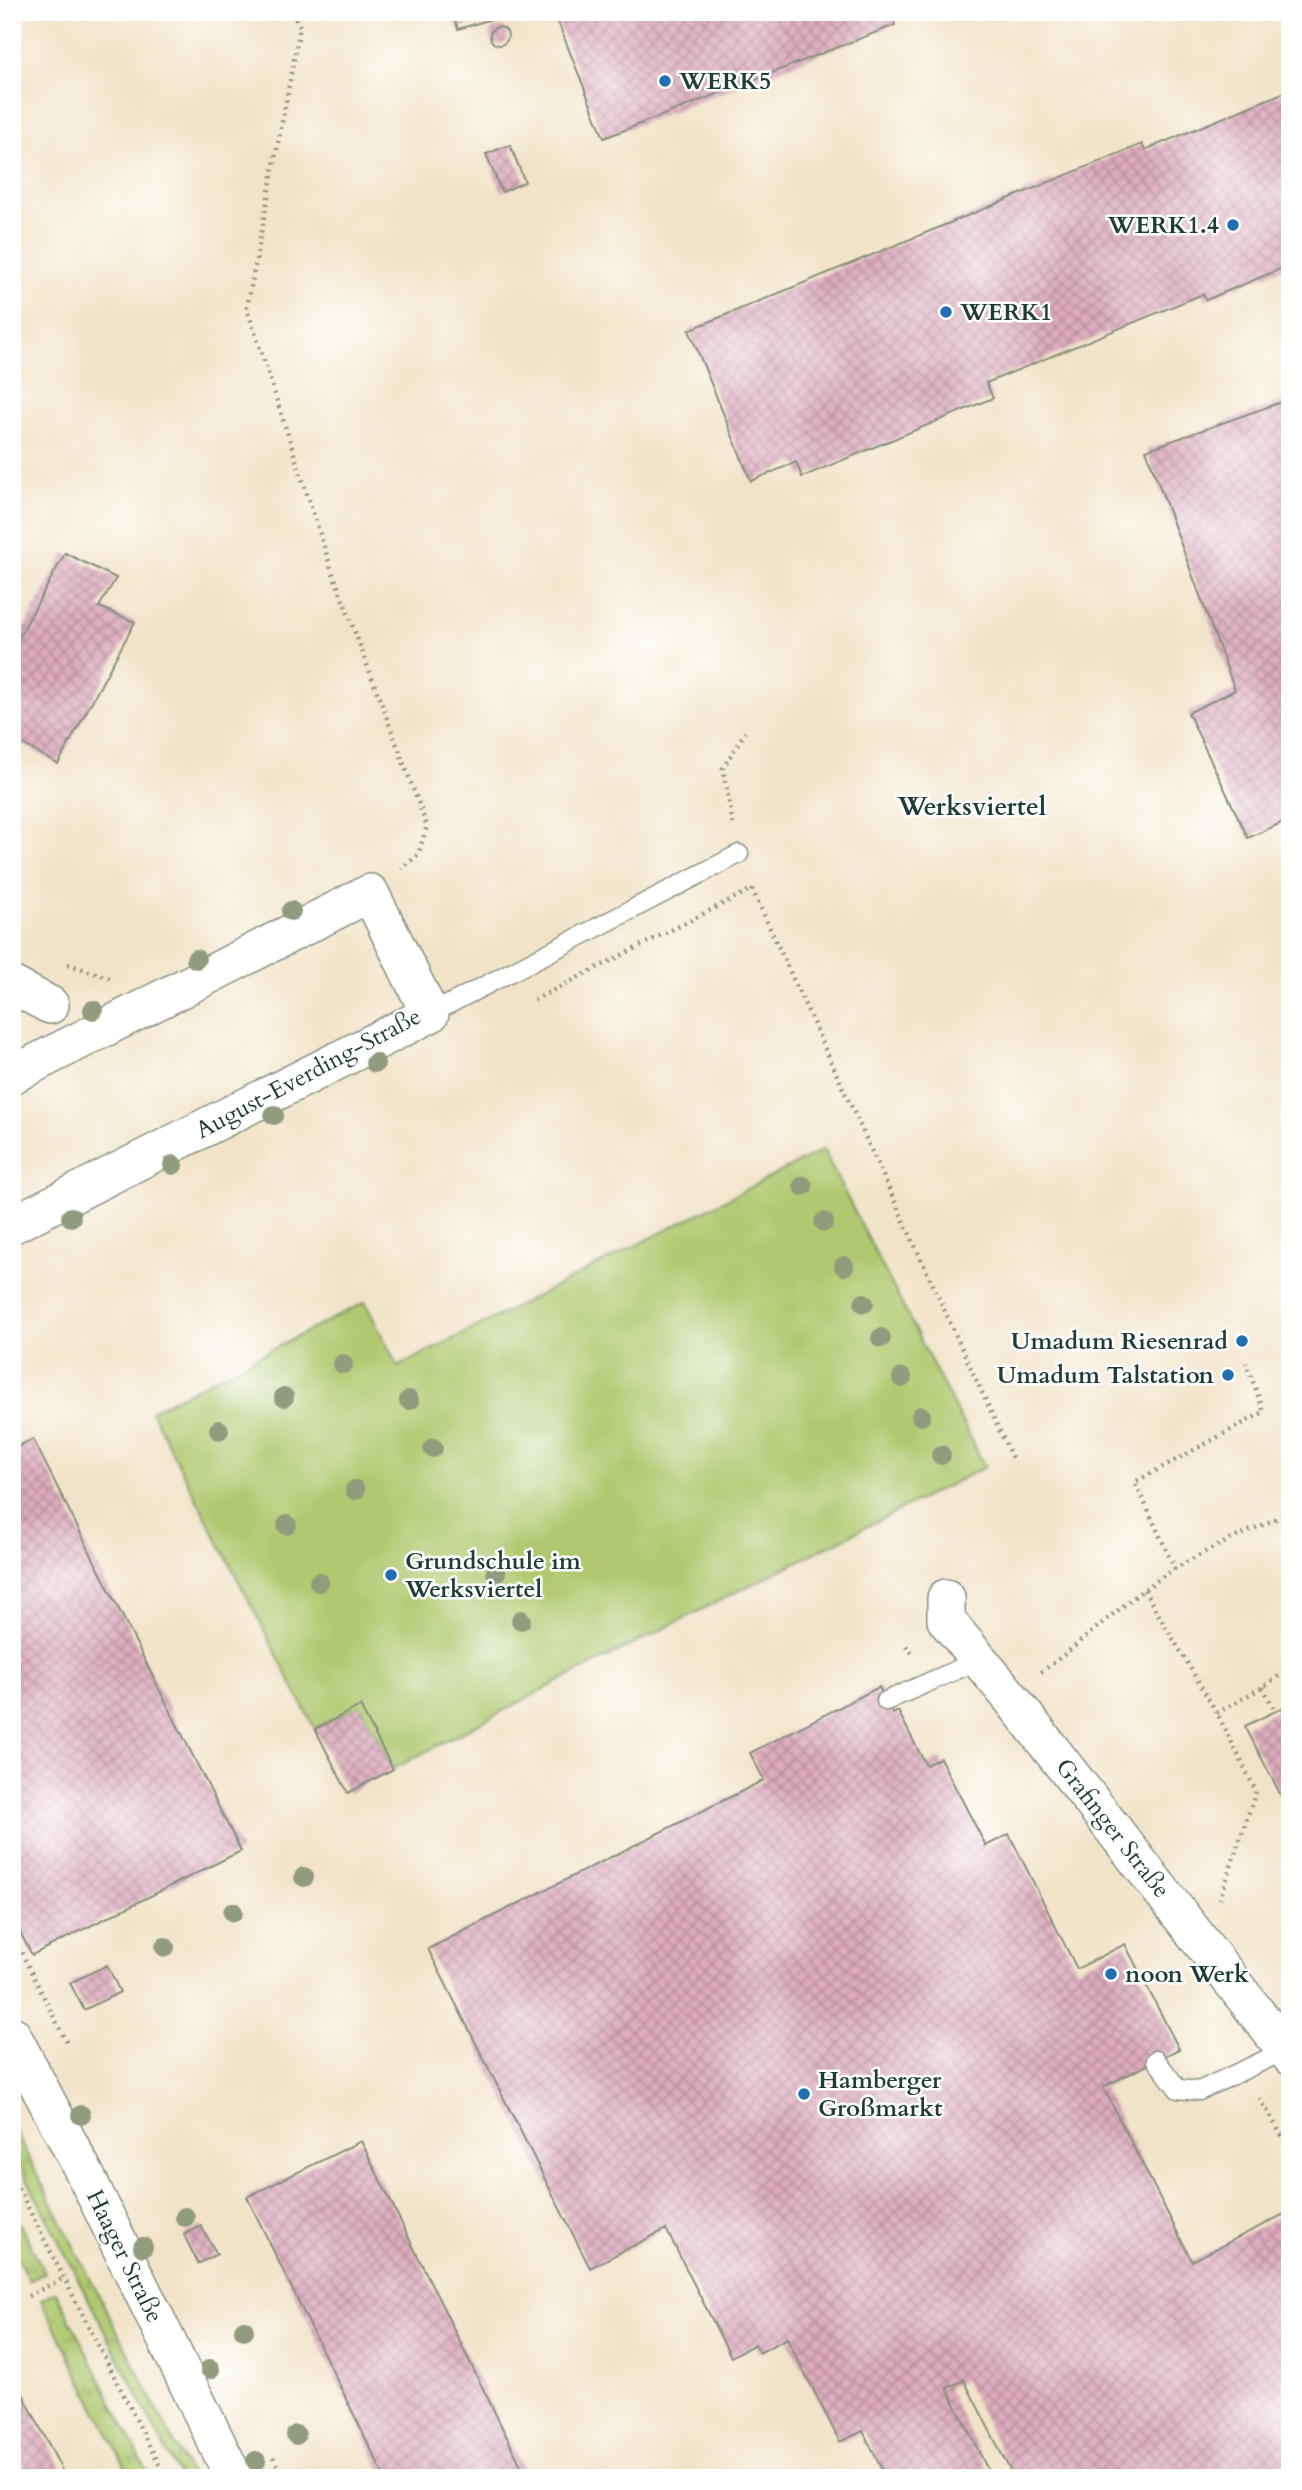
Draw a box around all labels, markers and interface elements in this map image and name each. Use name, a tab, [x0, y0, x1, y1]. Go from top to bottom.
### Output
place label: WERK5	[678, 65, 771, 98]
marker: WERK5	[657, 73, 673, 89]
place label: WERK1.4	[1106, 209, 1219, 242]
marker: WERK1.4	[1225, 217, 1241, 233]
place label: WERK1	[959, 296, 1052, 329]
marker: WERK1	[938, 304, 954, 320]
district label: Werksviertel	[897, 789, 1047, 824]
street label: August-Everding-Straße	[190, 1000, 427, 1147]
place label: Umadum Riesenrad	[1011, 1325, 1228, 1358]
marker: Umadum Riesenrad	[1234, 1333, 1250, 1349]
place label: Umadum Talstation	[997, 1359, 1215, 1392]
marker: Umadum Talstation	[1220, 1367, 1236, 1383]
place label: Grundschule im Werksviertel	[404, 1545, 582, 1606]
marker: Grundschule im Werksviertel	[383, 1567, 399, 1583]
street label: Grafinger Straße	[1048, 1752, 1178, 1905]
place label: noon Werk	[1125, 1958, 1249, 1991]
marker: noon Werk	[1103, 1966, 1119, 1982]
place label: Hamberger Großmarkt	[818, 2064, 943, 2125]
marker: Hamberger Großmarkt	[796, 2086, 812, 2102]
street label: Haager Straße	[78, 2184, 171, 2328]

